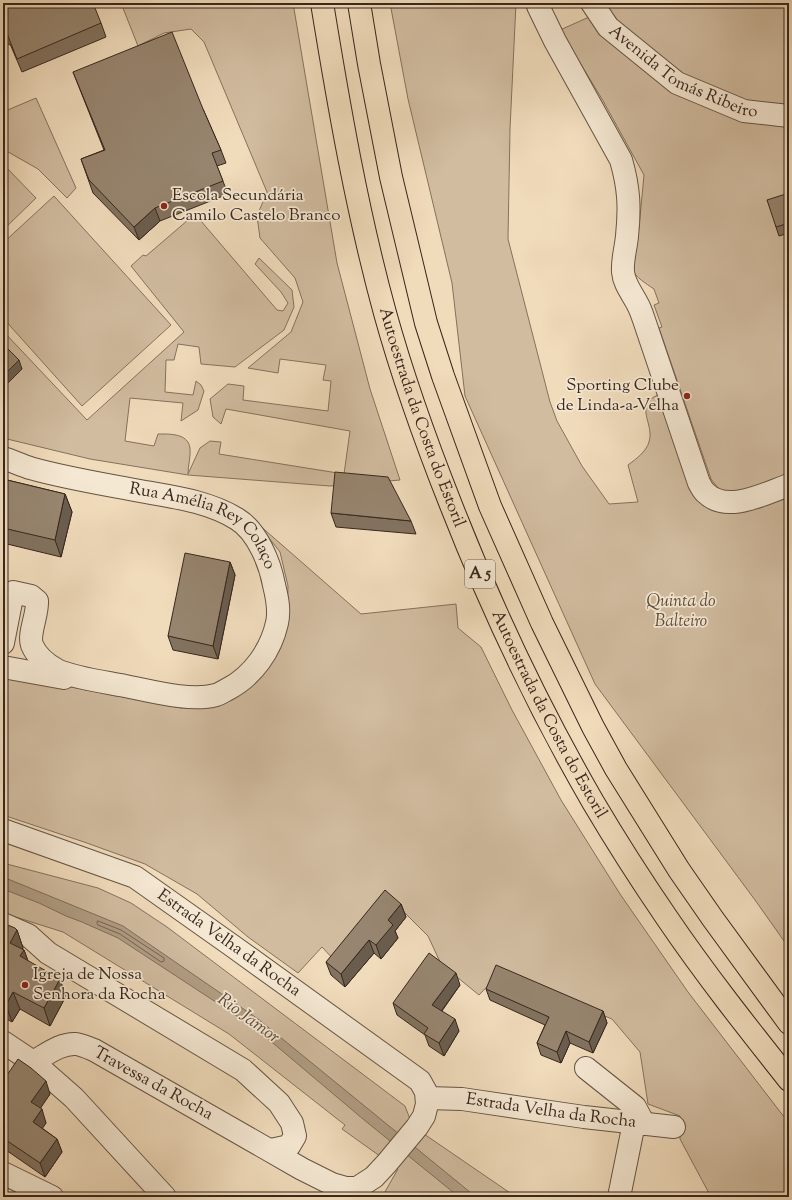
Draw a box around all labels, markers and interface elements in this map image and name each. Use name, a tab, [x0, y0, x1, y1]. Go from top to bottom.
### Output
street label: Avenida Tomás Ribeiro	[603, 20, 759, 124]
place label: Escola Secundária Camilo Castelo Branco	[172, 184, 341, 228]
marker: Escola Secundária Camilo Castelo Branco	[159, 201, 169, 211]
street label: Autoestrada da Costa do Estoril	[372, 305, 471, 531]
place label: Sporting Clube de Linda-a-Velha	[556, 374, 679, 418]
marker: Sporting Clube de Linda-a-Velha	[682, 391, 692, 401]
street label: Rua Amélia Rey Colaço	[127, 477, 281, 573]
road number: A 5	[465, 560, 495, 588]
park label: Quinta do Balteiro	[646, 590, 716, 634]
street label: Autoestrada da Costa do Estoril	[485, 607, 612, 824]
street label: Estrada Velha da Rocha	[152, 884, 306, 1003]
place label: Igreja de Nossa Senhora da Rocha	[33, 963, 166, 1007]
marker: Igreja de Nossa Senhora da Rocha	[20, 980, 30, 990]
water label: Rio Jamor	[211, 987, 285, 1051]
street label: Travessa da Rocha	[89, 1041, 217, 1127]
street label: Estrada Velha da Rocha	[464, 1088, 638, 1135]

